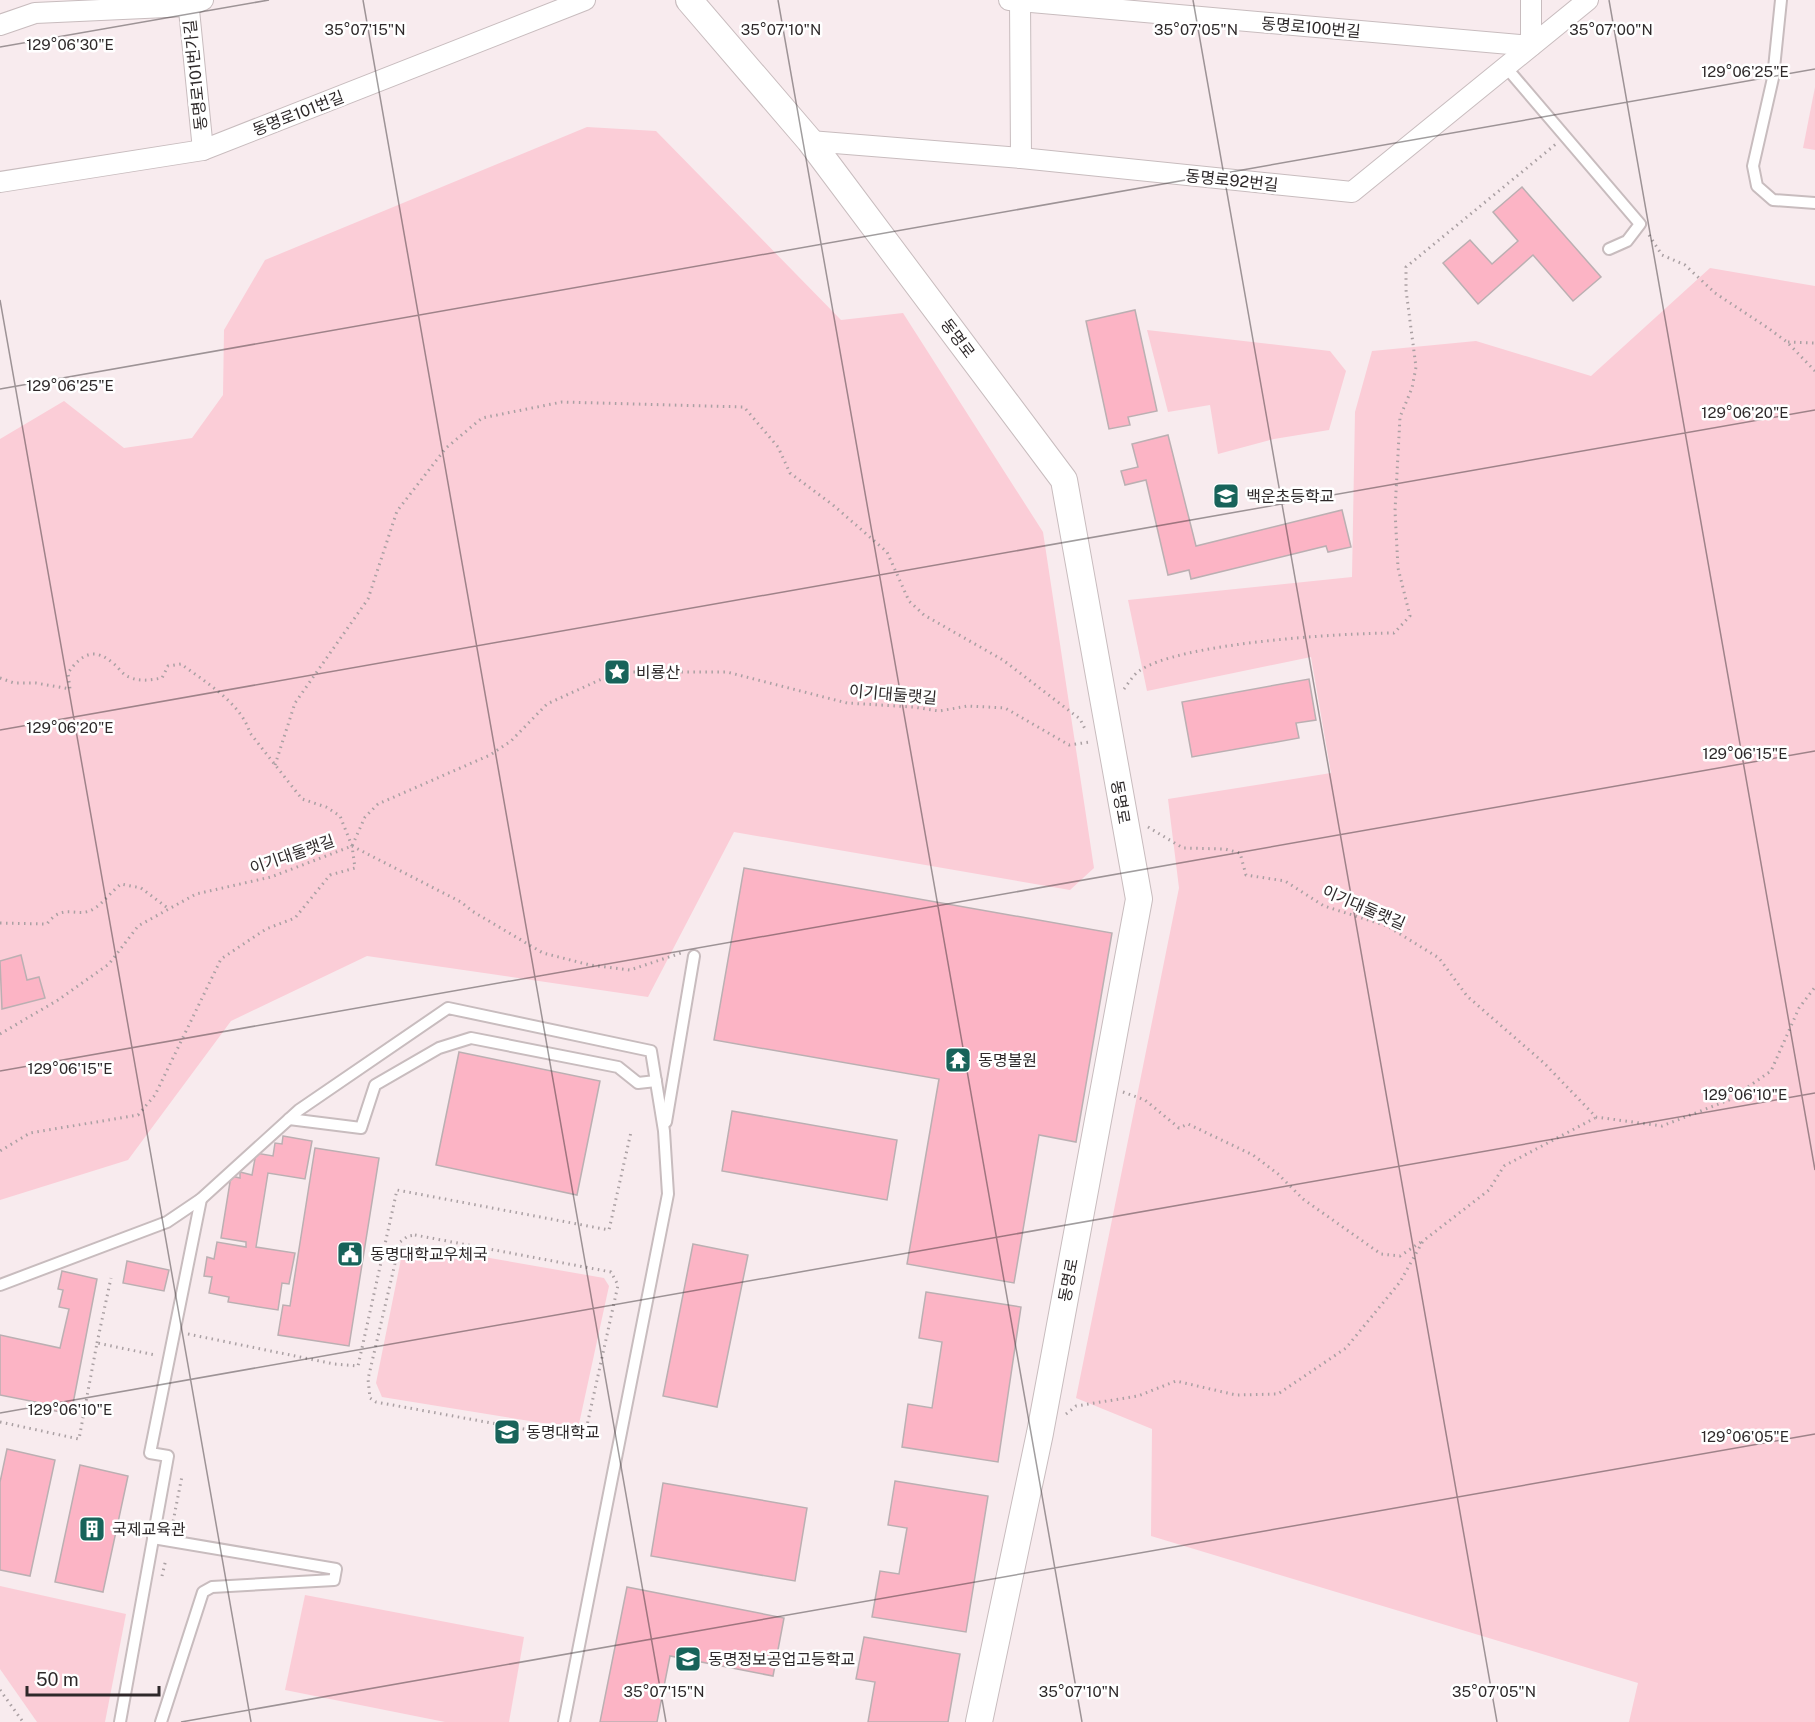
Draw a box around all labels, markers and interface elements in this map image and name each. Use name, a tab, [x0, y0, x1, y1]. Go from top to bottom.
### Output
street label: 동명로100번길	[1261, 14, 1361, 41]
street label: 동명로101번가길	[180, 19, 211, 131]
text: 35°07'15"N	[324, 21, 406, 38]
text: 35°07'10"N	[741, 21, 821, 38]
text: 35°07'05"N	[1154, 21, 1238, 38]
text: 35°07'00"N	[1569, 21, 1653, 38]
text: 129°06'30"E	[26, 36, 114, 53]
text: 129°06'25"E	[1701, 63, 1789, 80]
street label: 동명로101번길	[250, 87, 347, 140]
street label: 동명로92번길	[1185, 166, 1279, 195]
street label: 동명로	[937, 315, 979, 362]
text: 129°06'25"E	[26, 377, 114, 394]
text: 129°06'20"E	[1701, 404, 1789, 421]
school or university icon: 백운초등학교	[1211, 481, 1241, 511]
place label: 백운초등학교	[1246, 487, 1334, 506]
place icon: 비룡산	[602, 657, 632, 687]
place label: 비룡산	[636, 663, 680, 682]
street label: 이기대둘랫길	[848, 681, 938, 708]
text: 129°06'20"E	[26, 719, 114, 736]
text: 129°06'15"E	[1703, 745, 1787, 762]
street label: 동명로	[1107, 779, 1134, 826]
street label: 이기대둘랫길	[247, 831, 337, 878]
street label: 이기대둘랫길	[1319, 881, 1408, 933]
temple icon: 동명불원	[943, 1045, 973, 1075]
place label: 동명불원	[978, 1051, 1037, 1070]
text: 129°06'15"E	[28, 1060, 112, 1077]
text: 129°06'10"E	[1703, 1086, 1787, 1103]
public building icon: 동명대학교우체국	[335, 1239, 365, 1269]
place label: 동명대학교우체국	[370, 1245, 488, 1264]
street label: 동명로	[1055, 1256, 1082, 1304]
text: 129°06'10"E	[28, 1401, 112, 1418]
school or university icon: 동명대학교	[492, 1417, 522, 1447]
place label: 동명대학교	[526, 1423, 600, 1442]
text: 129°06'05"E	[1701, 1428, 1789, 1445]
building icon: 국제교육관	[77, 1514, 107, 1544]
place label: 국제교육관	[112, 1520, 186, 1539]
school or university icon: 동명정보공업고등학교	[673, 1644, 703, 1674]
place label: 동명정보공업고등학교	[708, 1650, 855, 1669]
scale bar	[27, 1659, 159, 1697]
text: 50 m	[36, 1669, 79, 1690]
text: 35°07'15"N	[623, 1683, 705, 1700]
text: 35°07'10"N	[1039, 1683, 1119, 1700]
text: 35°07'05"N	[1452, 1683, 1536, 1700]

